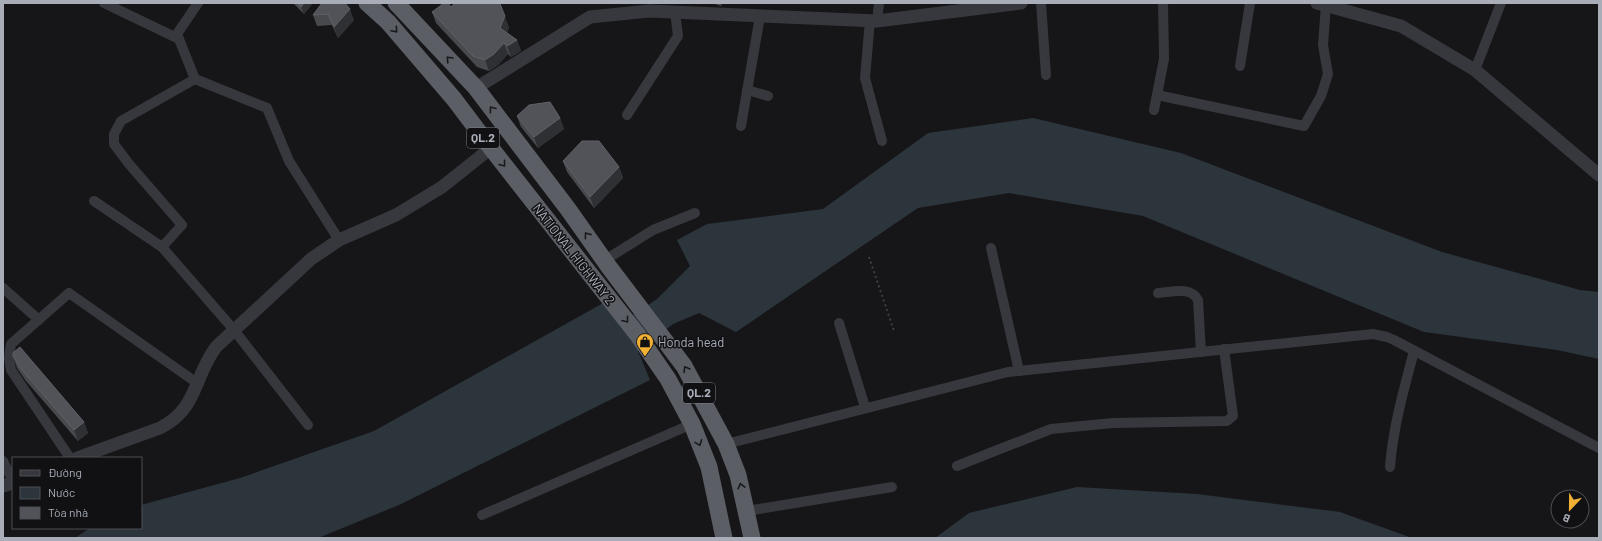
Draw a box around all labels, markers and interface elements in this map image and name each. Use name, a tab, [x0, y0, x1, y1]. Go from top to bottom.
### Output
one-way arrow	[391, 26, 398, 33]
one-way arrow	[447, 57, 454, 64]
one-way arrow	[489, 106, 497, 113]
road number: QL.2	[467, 128, 499, 148]
one-way arrow	[499, 159, 506, 166]
street label: NATIONAL HIGHWAY 2	[530, 200, 618, 308]
one-way arrow	[584, 232, 592, 239]
one-way arrow	[621, 315, 628, 322]
shop icon: Honda head	[635, 332, 655, 357]
place label: Honda head	[658, 334, 724, 350]
one-way arrow	[683, 366, 690, 373]
road number: QL.2	[683, 383, 715, 403]
one-way arrow	[695, 439, 703, 446]
legend	[12, 457, 142, 529]
text: Đường	[48, 465, 82, 479]
one-way arrow	[737, 483, 745, 489]
text: Nước	[48, 485, 75, 499]
north arrow	[1550, 489, 1590, 529]
text: Tòa nhà	[48, 505, 88, 519]
text: B	[1560, 511, 1572, 526]

